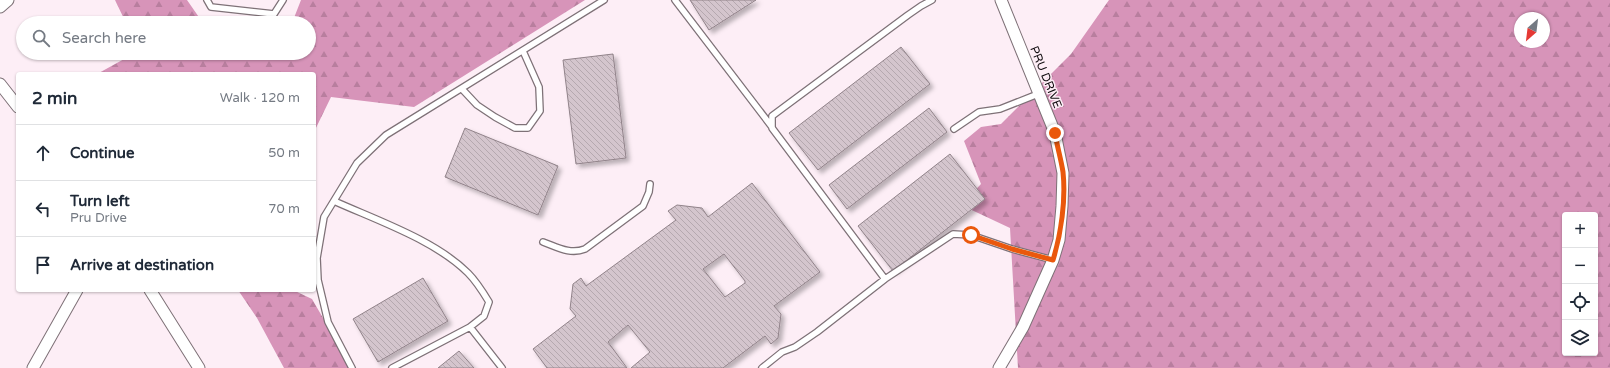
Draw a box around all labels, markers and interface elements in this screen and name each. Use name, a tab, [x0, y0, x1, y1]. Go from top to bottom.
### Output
north arrow	[1514, 12, 1550, 48]
search box	[16, 16, 316, 60]
icon: search	[30, 27, 52, 49]
text: Search here	[62, 29, 146, 47]
street label: PRU DRIVE	[1027, 44, 1065, 110]
text: 2 min	[32, 88, 77, 109]
text: Walk · 120 m	[220, 90, 300, 106]
route end	[1046, 124, 1064, 142]
icon: ahead	[32, 142, 54, 164]
text: Continue	[70, 144, 134, 162]
text: 50 m	[268, 145, 300, 161]
text: Turn left	[70, 192, 130, 210]
icon: left	[32, 198, 54, 220]
text: 70 m	[268, 201, 300, 217]
text: Pru Drive	[70, 210, 127, 226]
map controls	[1562, 212, 1598, 356]
button: +	[1562, 212, 1598, 248]
route start	[962, 226, 980, 244]
button: −	[1562, 248, 1598, 284]
icon: arrive	[32, 254, 54, 276]
text: Arrive at destination	[70, 256, 214, 274]
button: locate	[1562, 284, 1598, 320]
button: layers	[1562, 320, 1598, 356]

